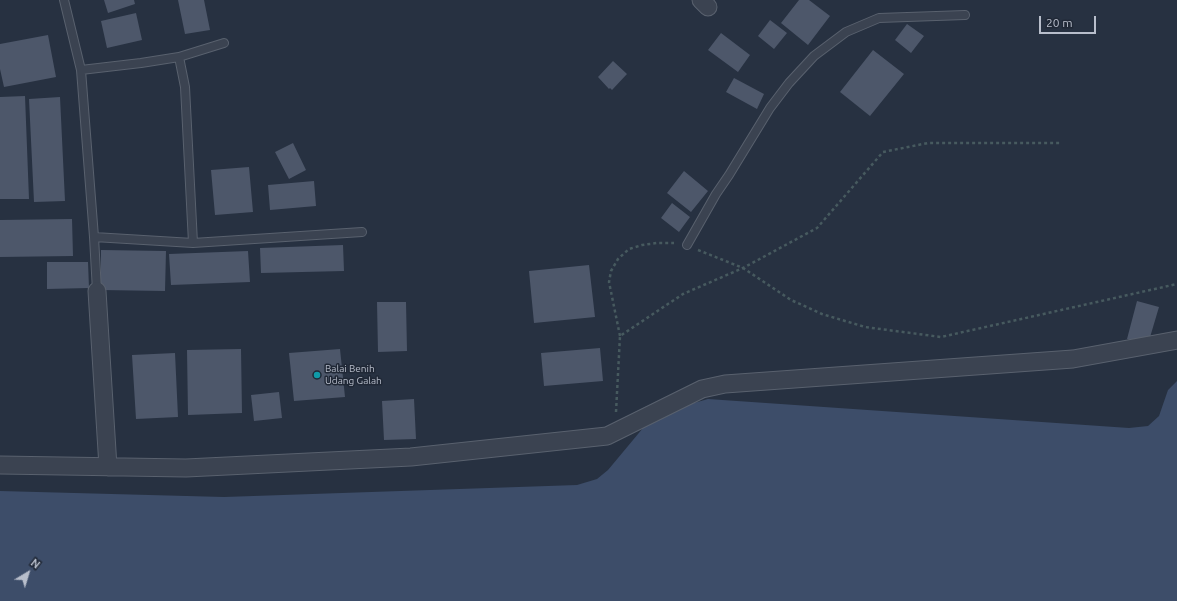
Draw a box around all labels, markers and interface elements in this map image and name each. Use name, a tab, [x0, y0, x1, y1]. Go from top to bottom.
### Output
scale bar	[1041, 8, 1098, 34]
text: 20 m	[1046, 16, 1073, 29]
place label: Balai Benih Udang Galah	[325, 363, 382, 386]
marker: Balai Benih Udang Galah	[312, 370, 322, 380]
north arrow	[8, 553, 48, 593]
text: N	[28, 556, 42, 571]

